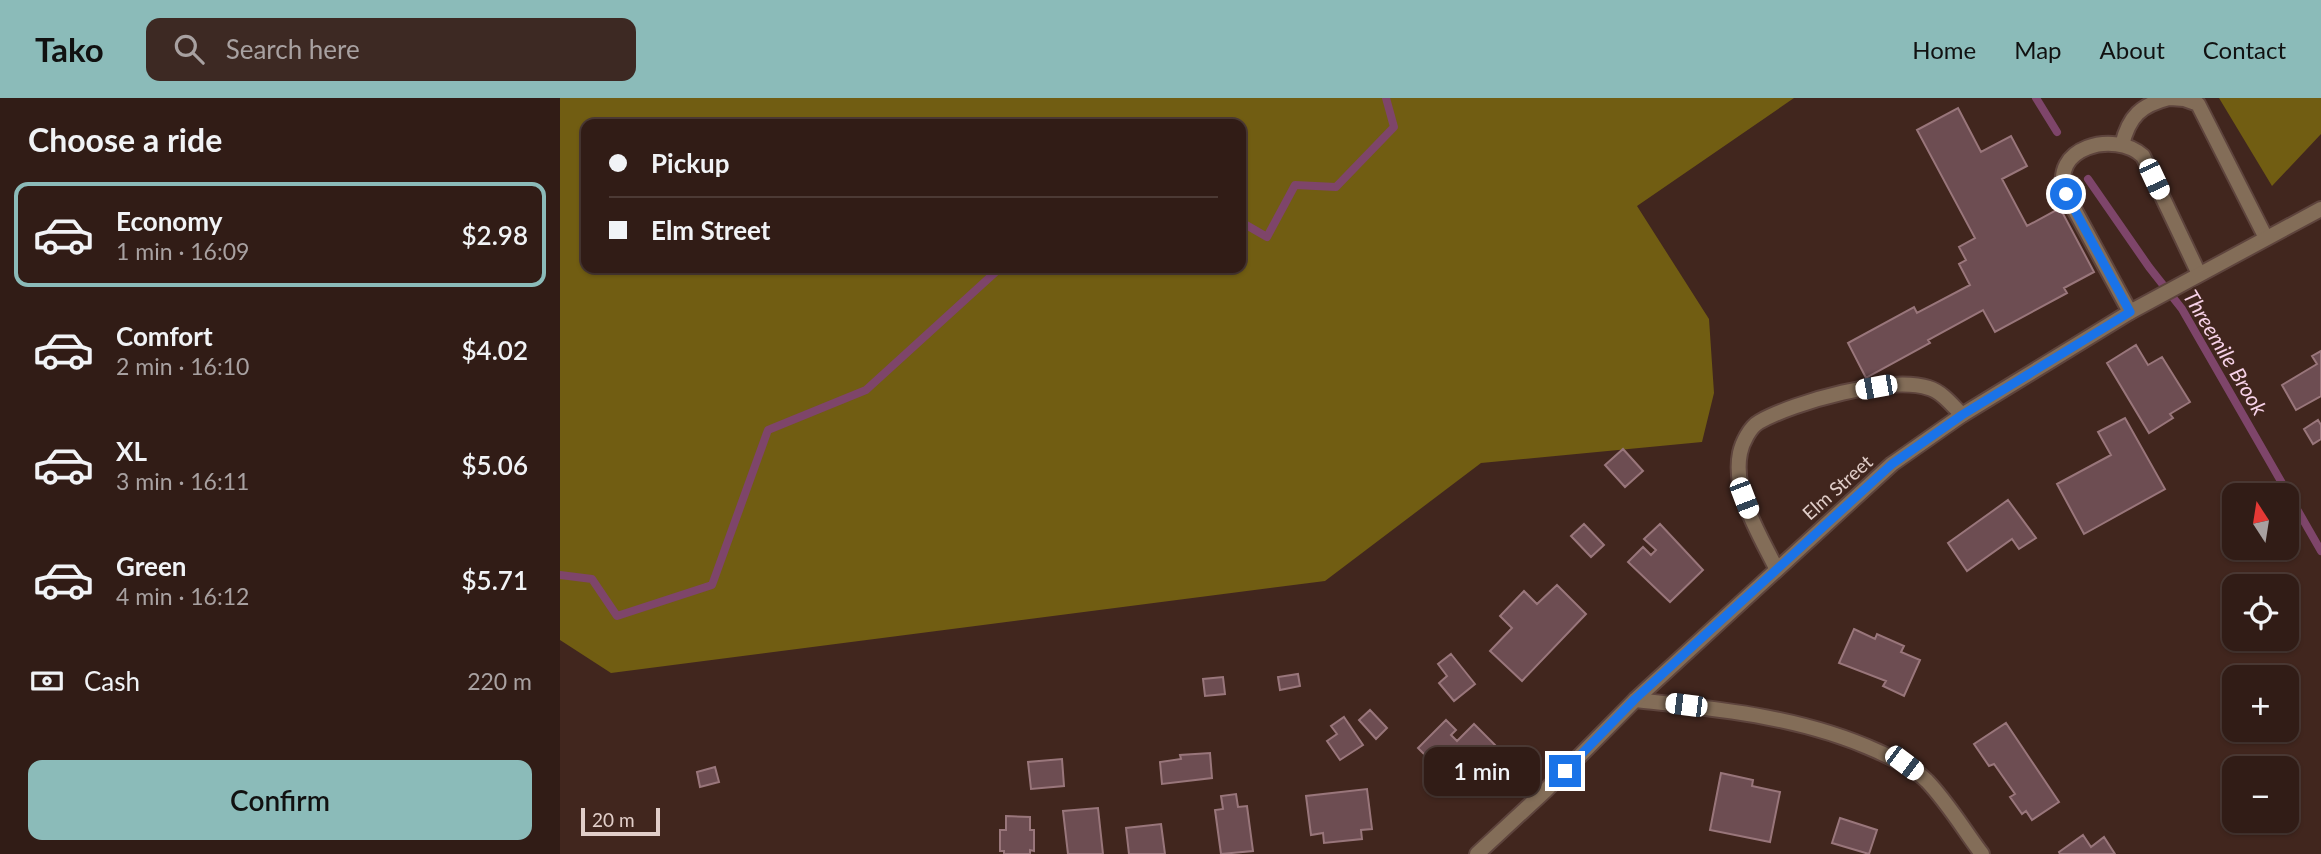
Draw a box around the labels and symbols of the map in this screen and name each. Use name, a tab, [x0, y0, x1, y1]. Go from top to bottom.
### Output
car	[2136, 156, 2173, 202]
route start	[2050, 178, 2082, 210]
water label: Threemile Brook	[2179, 285, 2274, 420]
car	[1854, 373, 1899, 401]
street label: Elm Street	[1797, 450, 1877, 524]
car	[1727, 475, 1762, 521]
north arrow	[2222, 483, 2300, 560]
car	[1664, 692, 1709, 718]
car	[1881, 742, 1928, 784]
callout: 1 min	[1425, 746, 1541, 796]
route end	[1549, 755, 1581, 787]
scale bar	[581, 805, 660, 837]

